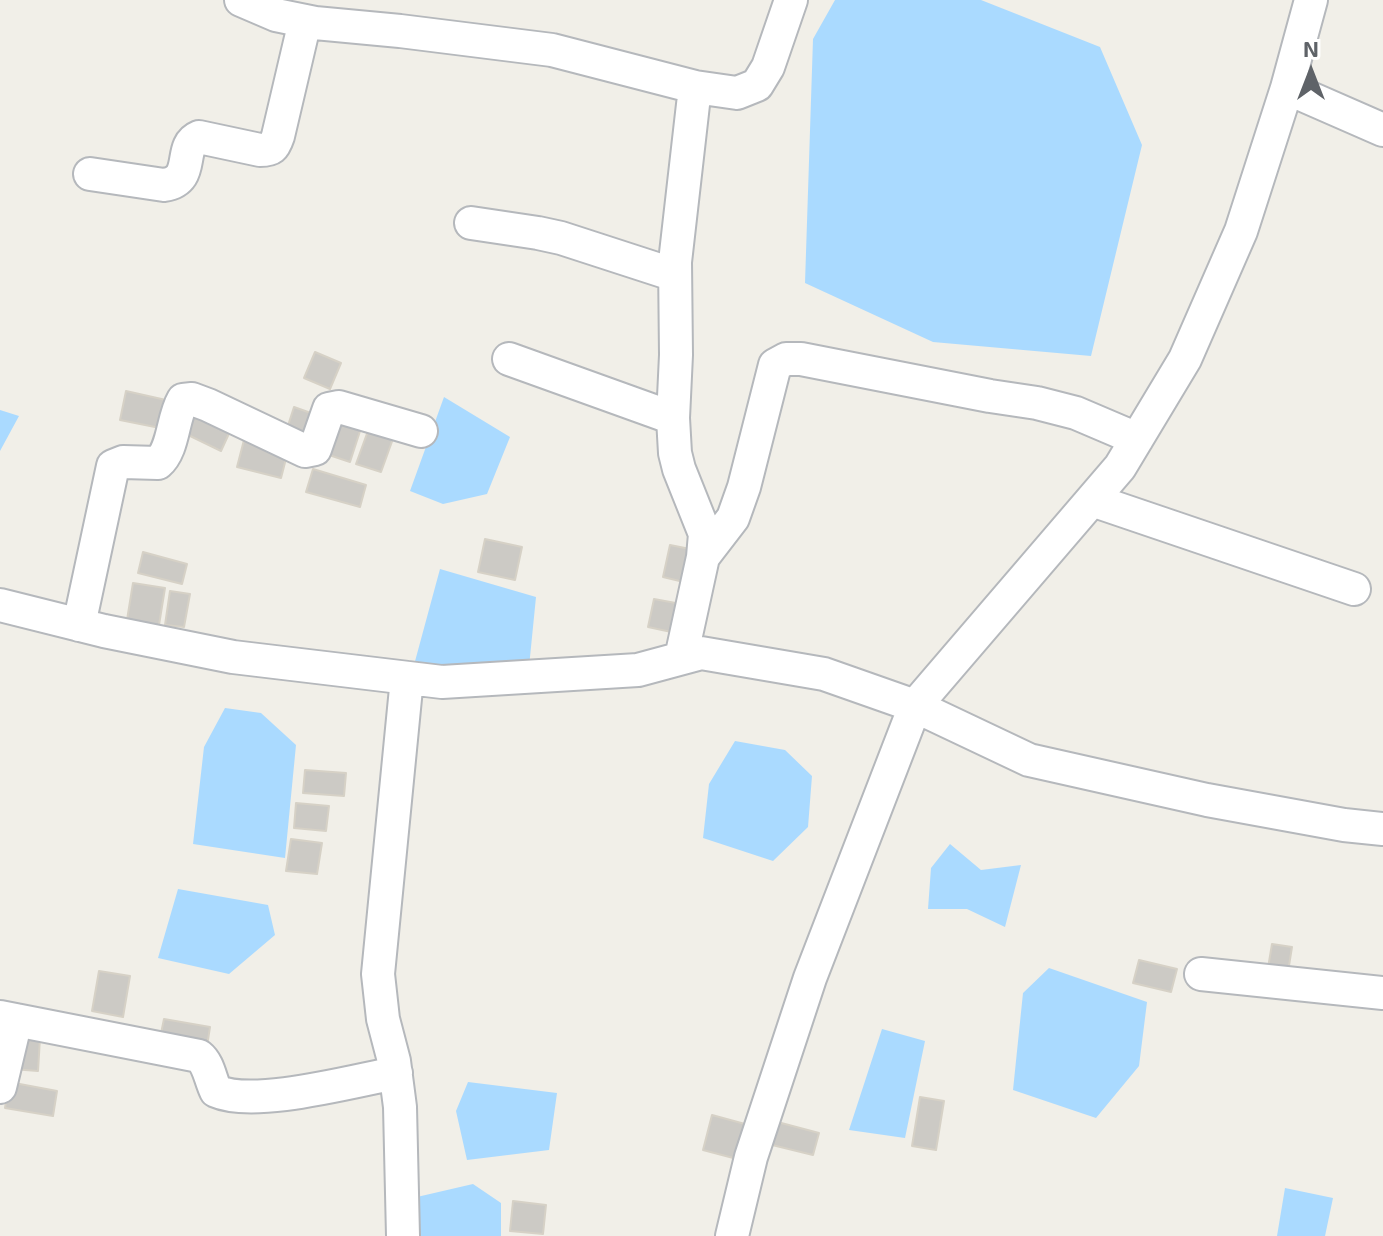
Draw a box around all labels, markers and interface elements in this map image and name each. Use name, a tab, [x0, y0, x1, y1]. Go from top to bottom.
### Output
north arrow	[1271, 32, 1351, 112]
text: N	[1303, 35, 1319, 61]

